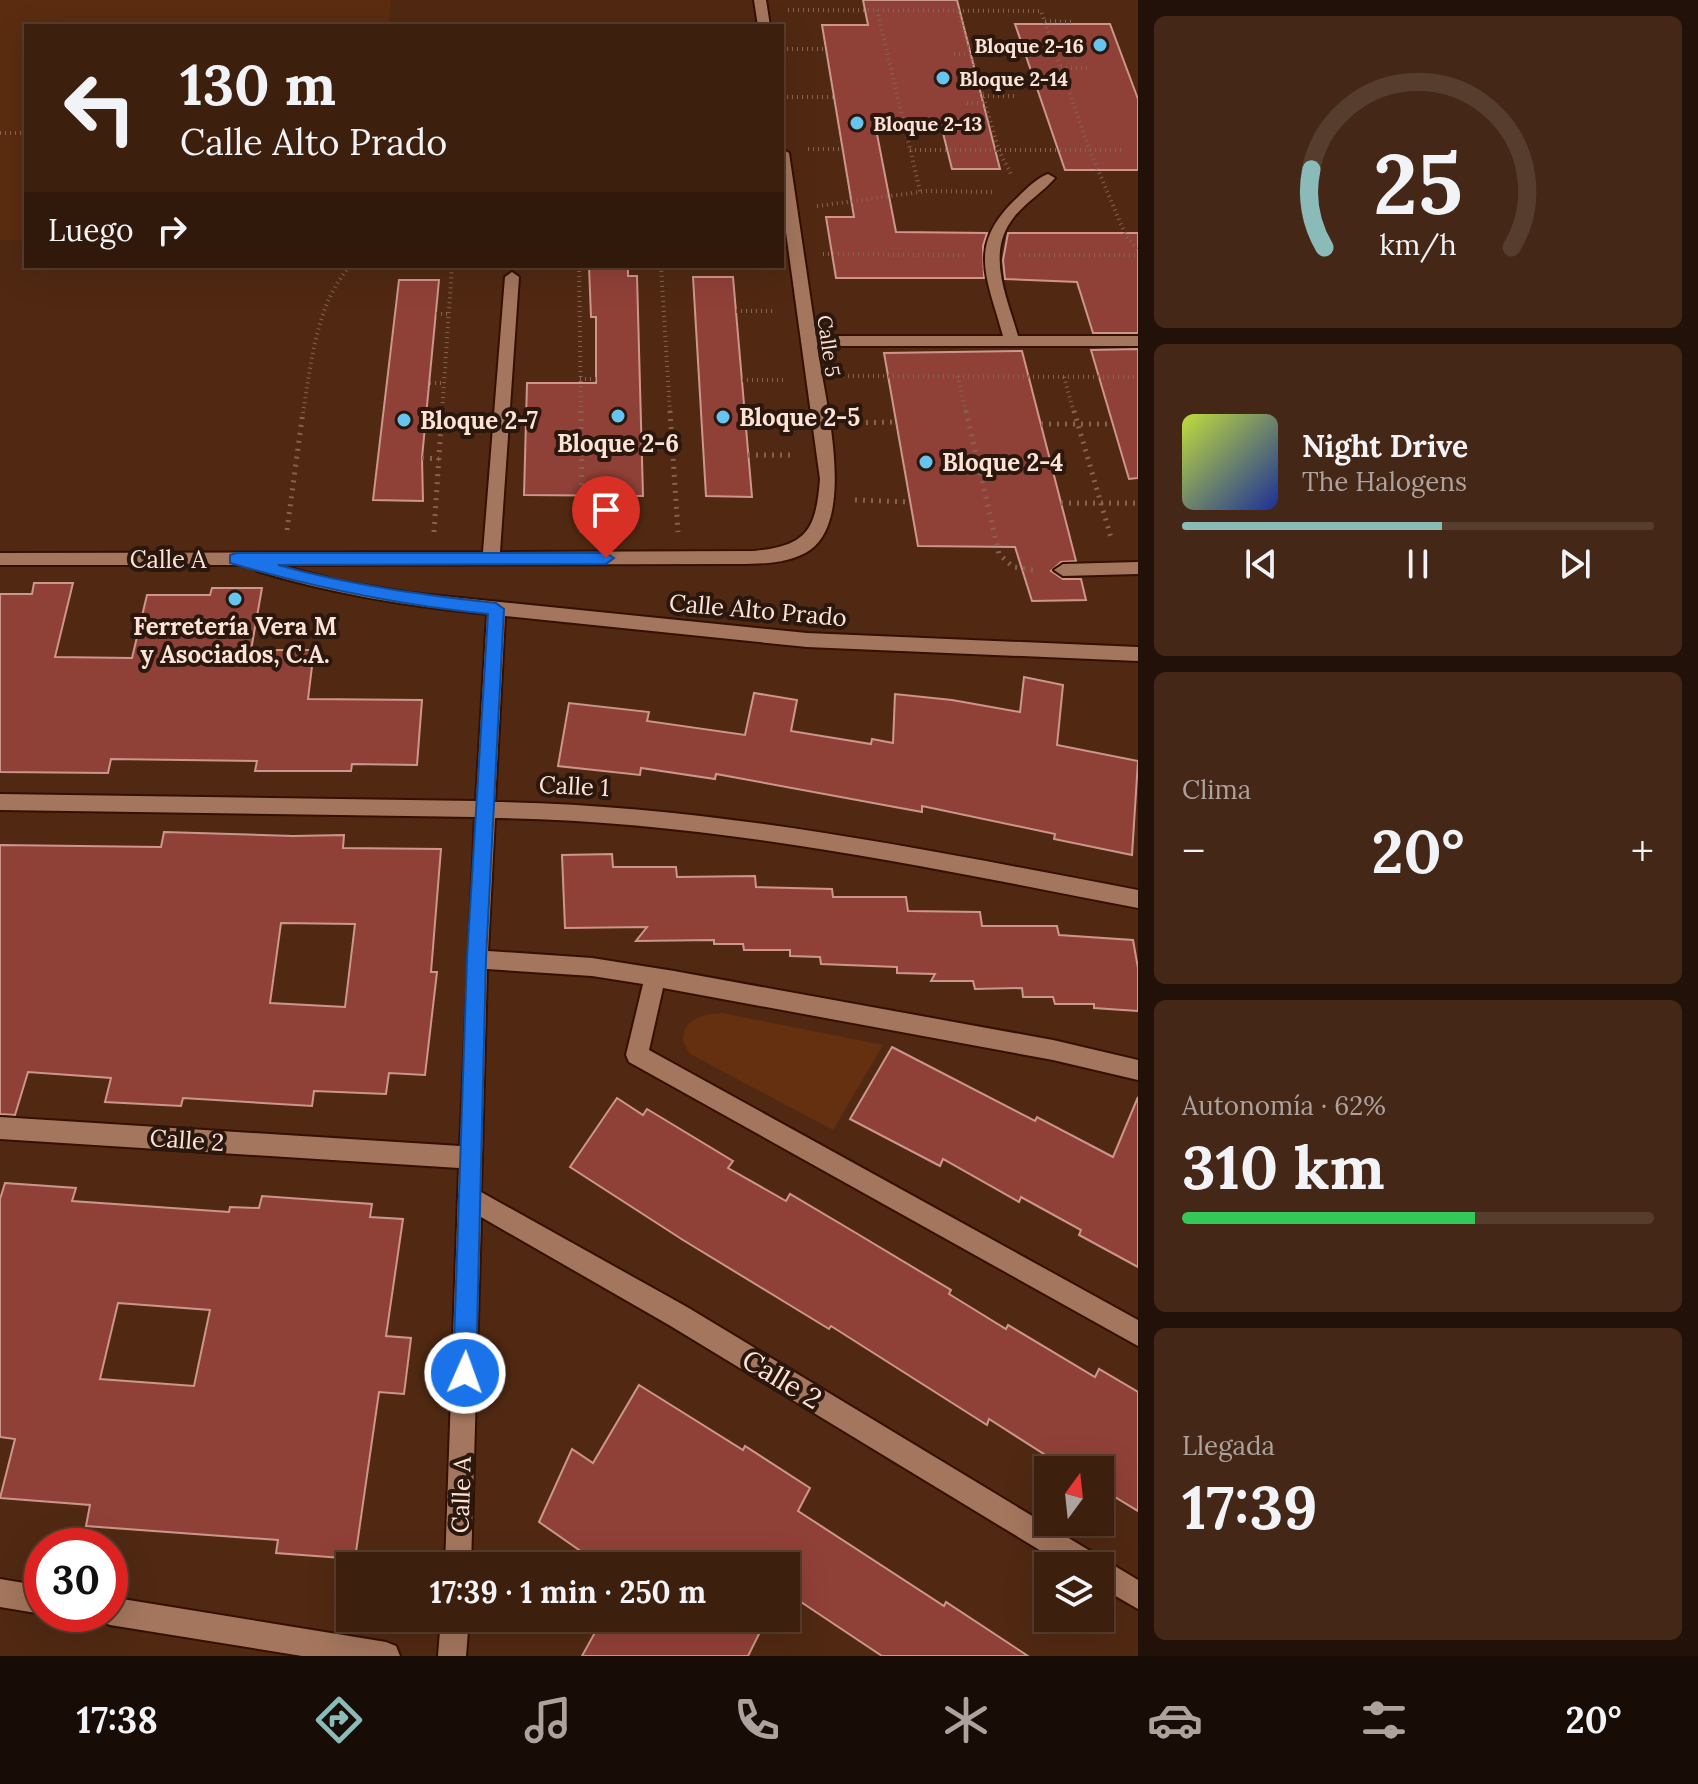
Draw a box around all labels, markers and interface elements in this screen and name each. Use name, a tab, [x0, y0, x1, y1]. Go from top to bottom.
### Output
place label: Bloque 2-16	[974, 33, 1084, 58]
marker: Bloque 2-16	[1091, 36, 1109, 54]
text: 130 m	[180, 49, 336, 120]
icon: left	[48, 56, 152, 160]
place label: Bloque 2-14	[959, 66, 1068, 91]
marker: Bloque 2-14	[934, 69, 952, 87]
place label: Bloque 2-13	[873, 111, 983, 136]
marker: Bloque 2-13	[848, 114, 866, 132]
text: Calle Alto Prado	[180, 119, 447, 165]
text: 25	[1373, 130, 1463, 237]
icon: right	[150, 208, 194, 252]
text: Luego	[48, 211, 134, 249]
text: km/h	[1379, 226, 1457, 263]
street label: Calle 5	[812, 313, 846, 379]
place label: Bloque 2-5	[739, 402, 860, 433]
place label: Bloque 2-7	[420, 405, 538, 436]
marker: Bloque 2-6	[609, 407, 627, 425]
marker: Bloque 2-5	[714, 408, 732, 426]
marker: Bloque 2-7	[395, 411, 413, 429]
text: Night Drive	[1302, 427, 1468, 465]
place label: Bloque 2-6	[557, 428, 679, 459]
place label: Bloque 2-4	[942, 447, 1063, 478]
marker: Bloque 2-4	[917, 453, 935, 471]
text: The Halogens	[1302, 465, 1467, 498]
pin	[572, 476, 640, 558]
icon: arrive	[584, 488, 628, 532]
icon: previous	[1239, 542, 1283, 586]
icon: pause	[1396, 542, 1440, 586]
icon: next	[1553, 542, 1597, 586]
street label: Calle A	[130, 544, 207, 575]
street label: Calle Alto Prado	[668, 587, 848, 633]
marker: Ferretería Vera M y Asociados, C.A.	[226, 590, 244, 608]
place label: Ferretería Vera M y Asociados, C.A.	[133, 611, 337, 670]
street label: Calle 1	[538, 769, 610, 803]
text: Clima	[1182, 773, 1251, 806]
text: 20°	[1371, 813, 1465, 889]
text: −	[1182, 823, 1205, 879]
text: +	[1631, 823, 1654, 879]
text: Autonomía · 62%	[1182, 1089, 1386, 1122]
street label: Calle 2	[149, 1122, 225, 1158]
text: 310 km	[1182, 1129, 1385, 1205]
position arrow	[423, 1331, 507, 1415]
street label: Calle 2	[736, 1341, 828, 1417]
text: Llegada	[1182, 1429, 1275, 1462]
street label: Calle A	[444, 1455, 478, 1534]
north arrow	[1034, 1456, 1114, 1536]
map controls	[1034, 1456, 1114, 1632]
text: 17:39	[1182, 1469, 1318, 1545]
speed limit sign: 30	[24, 1528, 128, 1632]
button: layers	[1034, 1552, 1114, 1632]
text: 17:39 · 1 min · 250 m	[430, 1573, 706, 1611]
icon: directions	[311, 1692, 367, 1748]
icon: music	[520, 1692, 576, 1748]
icon: phone	[729, 1692, 785, 1748]
icon: climate	[938, 1692, 994, 1748]
icon: car	[1147, 1692, 1203, 1748]
icon: filters	[1356, 1692, 1412, 1748]
text: 17:38	[77, 1697, 158, 1743]
text: 20°	[1566, 1697, 1621, 1743]

